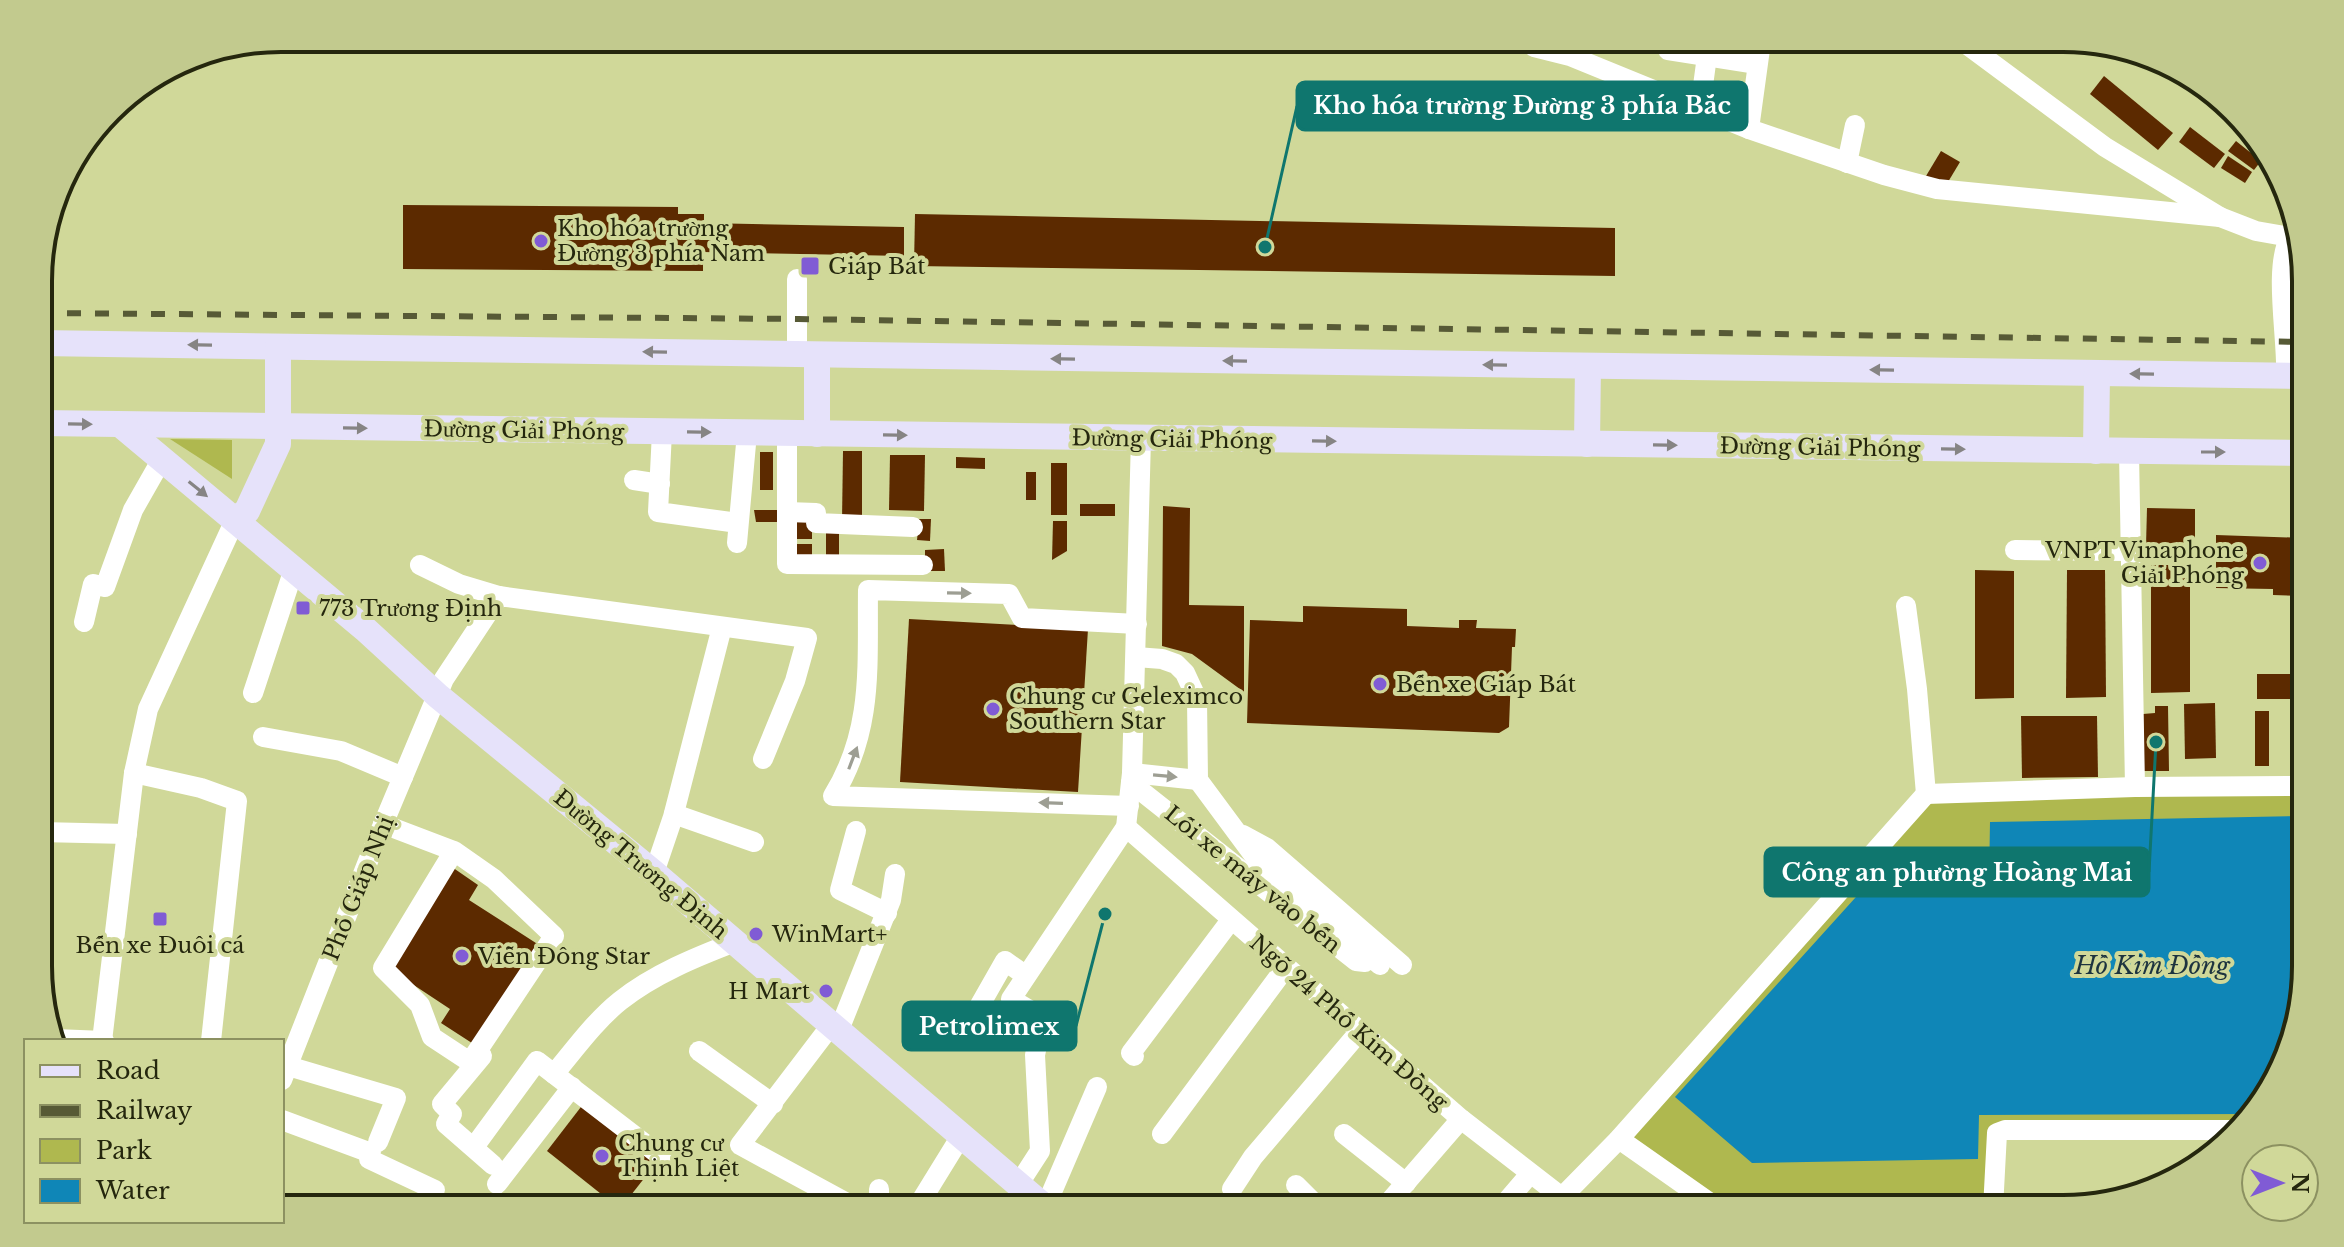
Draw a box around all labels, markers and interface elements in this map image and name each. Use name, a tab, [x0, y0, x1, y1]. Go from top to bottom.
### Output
callout: Kho hóa trường Đường 3 phía Bắc	[1297, 82, 1747, 130]
text: Kho hóa trường Đường 3 phía Bắc	[1313, 91, 1731, 120]
place label: Kho hóa trường Đường 3 phía Nam	[557, 215, 765, 267]
marker: Kho hóa trường Đường 3 phía Nam	[532, 232, 550, 250]
place label: Giáp Bát	[828, 253, 926, 280]
marker: Giáp Bát	[799, 255, 821, 277]
one-way arrow	[187, 339, 212, 351]
one-way arrow	[642, 346, 668, 359]
one-way arrow	[1050, 352, 1075, 365]
one-way arrow	[1222, 355, 1247, 367]
one-way arrow	[1482, 359, 1507, 371]
one-way arrow	[1869, 364, 1894, 377]
one-way arrow	[2129, 368, 2154, 380]
street label: Đường Giải Phóng	[423, 415, 625, 446]
one-way arrow	[68, 417, 93, 430]
one-way arrow	[343, 422, 368, 434]
street label: Đường Giải Phóng	[1071, 424, 1273, 455]
one-way arrow	[687, 426, 712, 438]
one-way arrow	[883, 429, 908, 441]
street label: Đường Giải Phóng	[1719, 432, 1921, 463]
one-way arrow	[1312, 434, 1337, 447]
one-way arrow	[1653, 439, 1678, 451]
one-way arrow	[1941, 443, 1966, 455]
one-way arrow	[2201, 446, 2226, 458]
one-way arrow	[188, 480, 208, 497]
place label: VNPT Vinaphone Giải Phóng	[2044, 537, 2245, 589]
marker: VNPT Vinaphone Giải Phóng	[2251, 554, 2269, 572]
one-way arrow	[947, 586, 972, 599]
place label: 773 Trương Định	[319, 595, 502, 622]
marker: 773 Trương Định	[294, 599, 312, 617]
place label: Bến xe Giáp Bát	[1396, 671, 1577, 698]
marker: Bến xe Giáp Bát	[1371, 675, 1389, 693]
place label: Chung cư Geleximco Southern Star	[1009, 683, 1243, 735]
marker: Chung cư Geleximco Southern Star	[984, 700, 1002, 718]
one-way arrow	[847, 746, 860, 770]
one-way arrow	[1153, 770, 1178, 783]
street label: Đường Trương Định	[548, 784, 733, 945]
one-way arrow	[1038, 797, 1063, 810]
street label: Lối xe máy vào bến	[1159, 800, 1346, 959]
street label: Phố Giáp Nhị	[317, 812, 400, 964]
callout: Công an phường Hoàng Mai	[1765, 848, 2149, 896]
text: Công an phường Hoàng Mai	[1781, 858, 2133, 887]
marker: Bến xe Đuôi cá	[151, 910, 169, 928]
place label: WinMart+	[771, 921, 887, 948]
marker: WinMart+	[747, 925, 765, 943]
street label: Ngõ 24 Phố Kim Đồng	[1244, 929, 1454, 1116]
place label: Bến xe Đuôi cá	[76, 932, 245, 959]
place label: Viễn Đông Star	[477, 943, 650, 970]
marker: Viễn Đông Star	[453, 947, 471, 965]
water label: Hồ Kim Đồng	[2074, 951, 2231, 980]
place label: H Mart	[728, 978, 811, 1005]
marker: H Mart	[817, 982, 835, 1000]
callout: Petrolimex	[903, 1002, 1076, 1050]
text: Petrolimex	[919, 1012, 1060, 1041]
legend	[24, 1039, 284, 1223]
text: Road	[96, 1056, 160, 1085]
text: Railway	[96, 1096, 193, 1125]
place label: Chung cư Thịnh Liệt	[618, 1130, 740, 1182]
text: Park	[96, 1136, 152, 1165]
north arrow	[2240, 1143, 2320, 1223]
marker: Chung cư Thịnh Liệt	[593, 1147, 611, 1165]
text: N	[2286, 1173, 2313, 1194]
text: Water	[95, 1176, 170, 1205]

